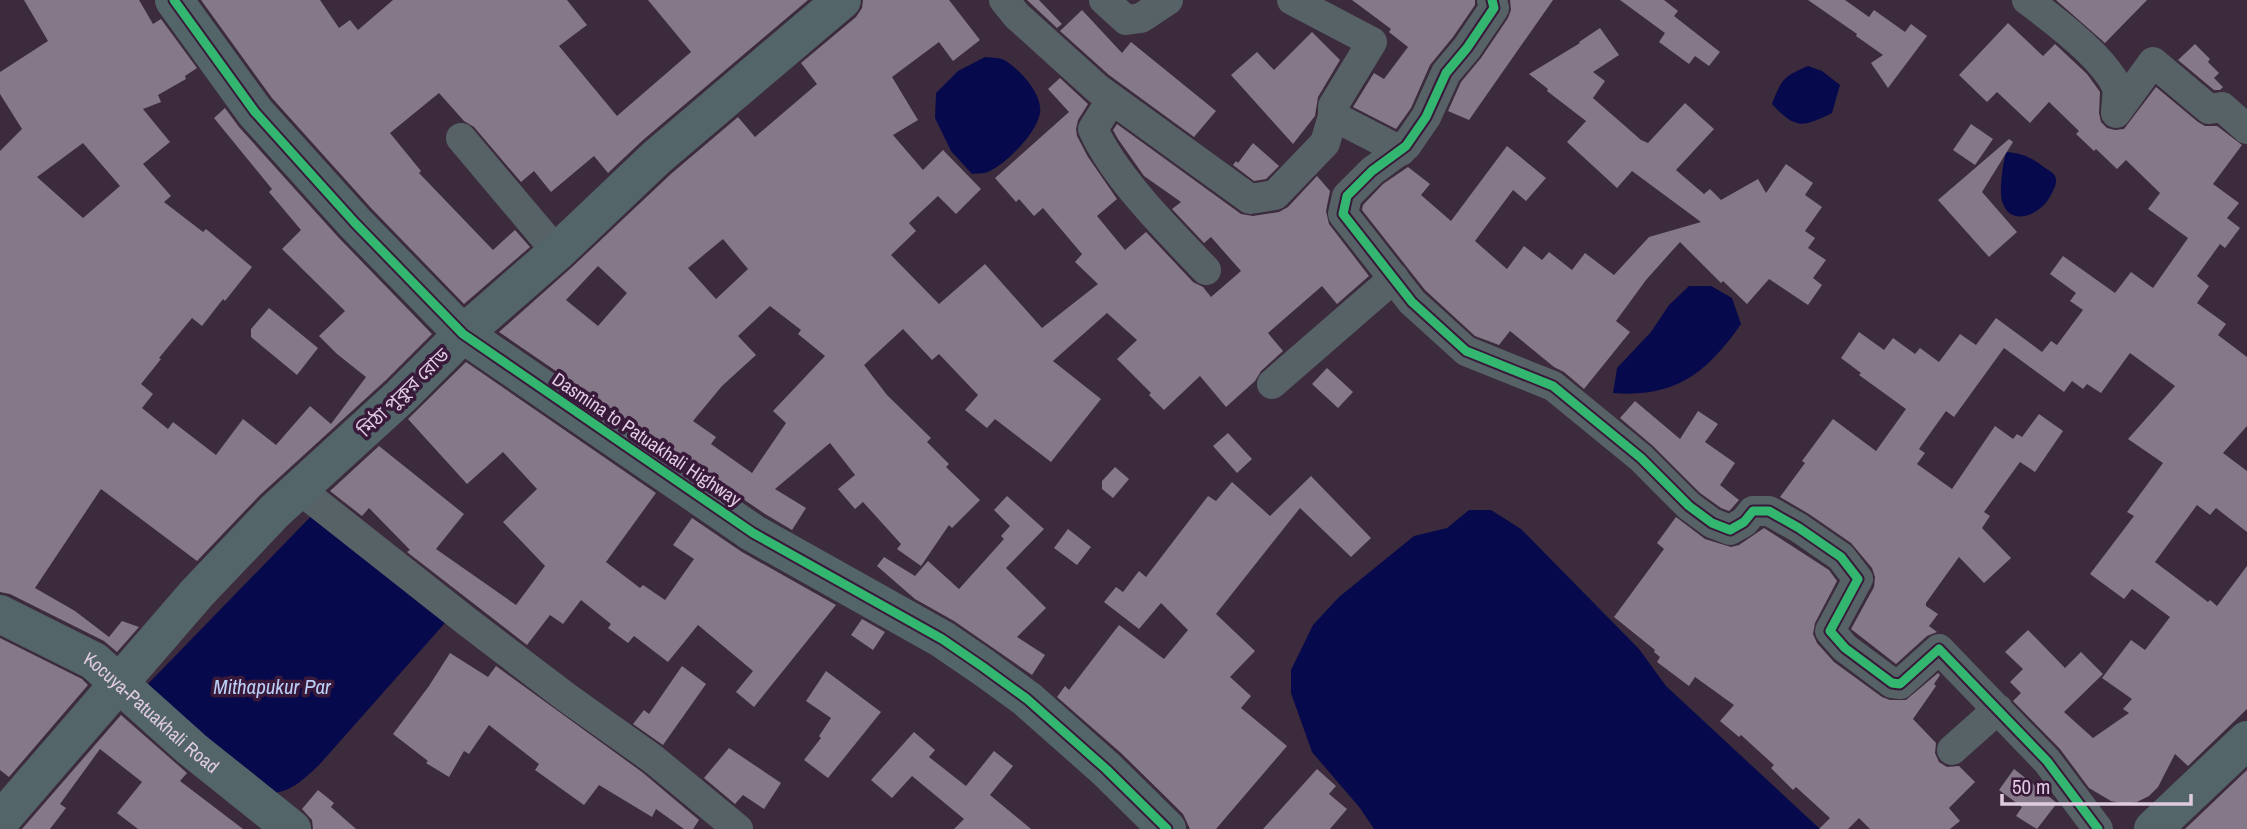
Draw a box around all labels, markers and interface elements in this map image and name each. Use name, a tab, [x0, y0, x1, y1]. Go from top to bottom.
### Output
street label: মিঠা পুকুর রোড	[351, 341, 455, 443]
street label: Dasmina to Patuakhali Highway	[547, 366, 747, 512]
street label: Kocuya-Patuakhali Road	[80, 645, 225, 779]
water label: Mithapukur Par	[213, 672, 332, 701]
scale bar	[2002, 762, 2191, 806]
text: 50 m	[2012, 772, 2050, 801]

